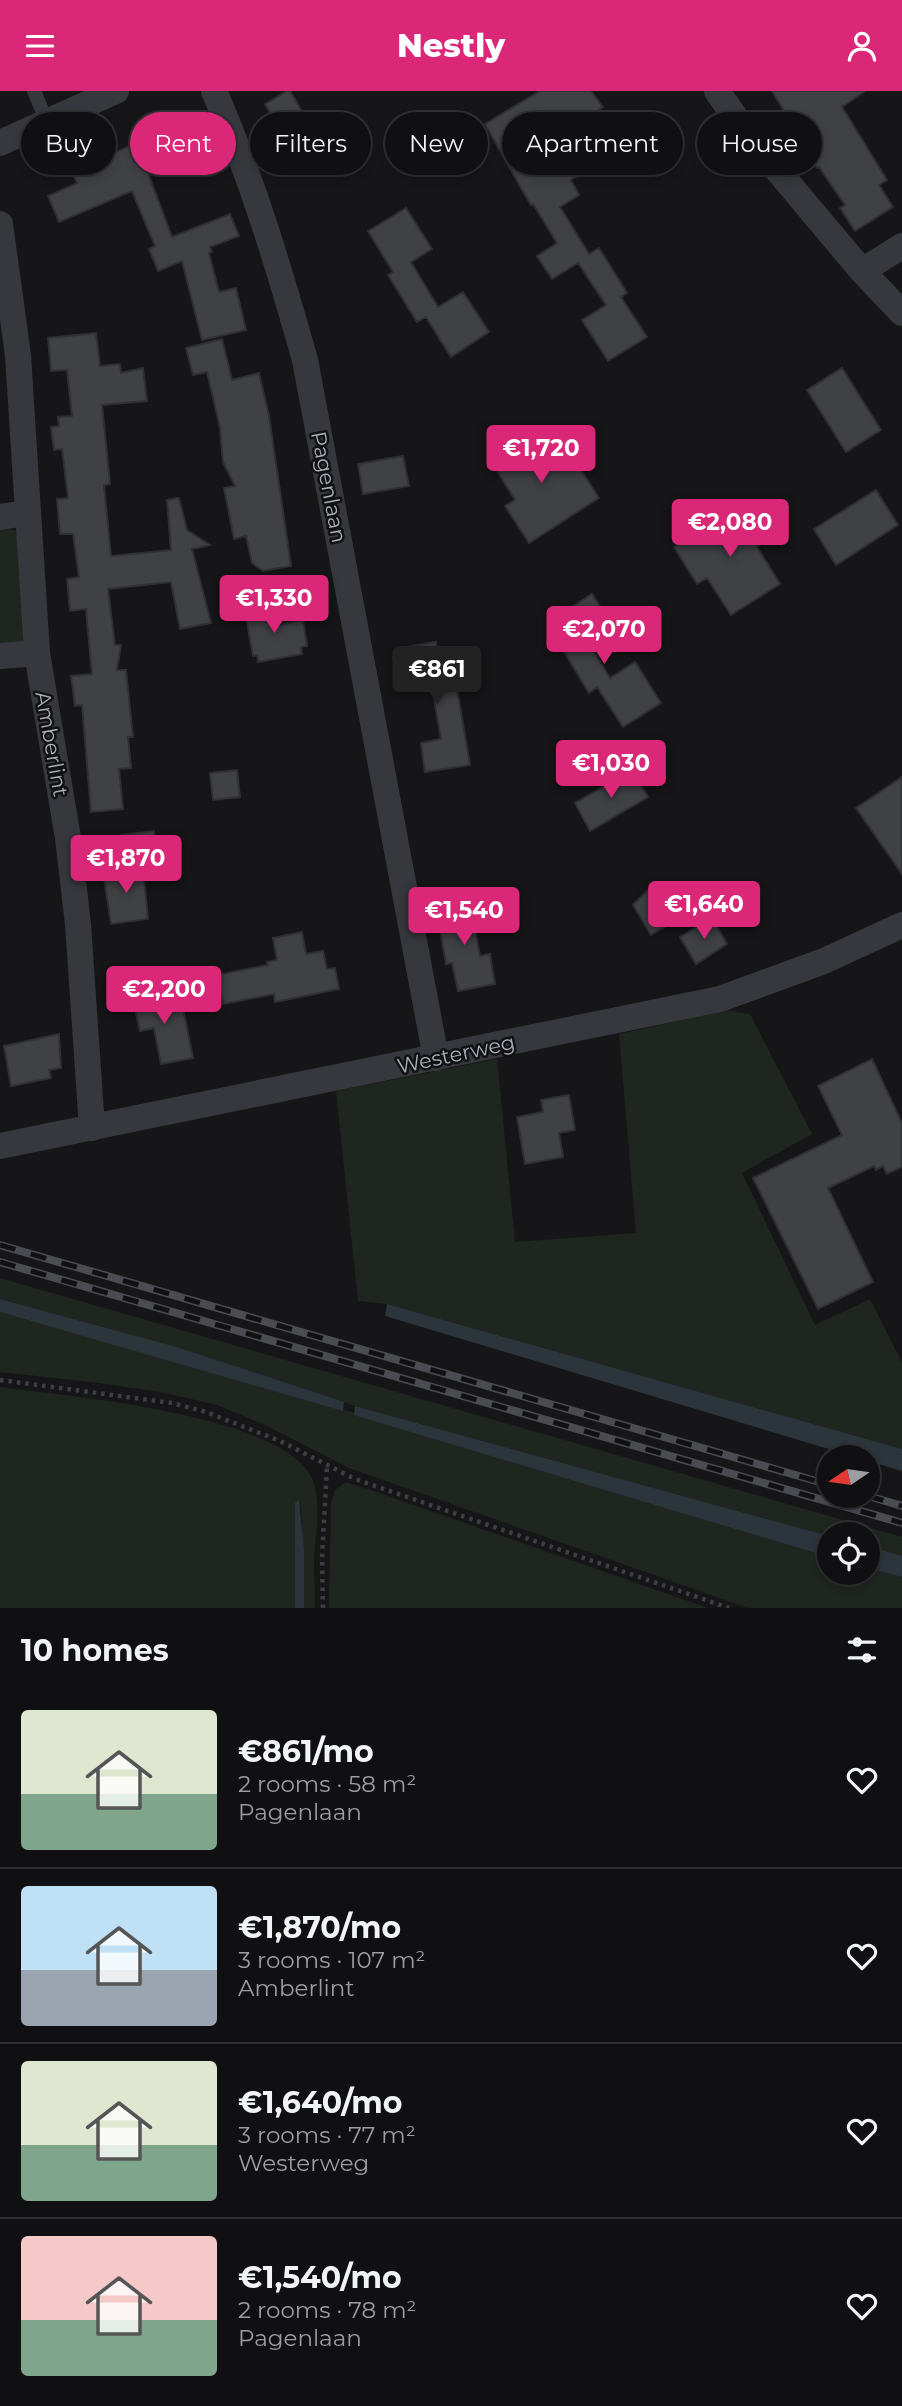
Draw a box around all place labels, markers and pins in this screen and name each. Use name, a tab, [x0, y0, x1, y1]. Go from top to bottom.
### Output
pin: €1,720	[484, 425, 598, 485]
pin: €2,080	[673, 499, 787, 559]
pin: €1,330	[217, 575, 331, 635]
pin: €2,070	[547, 607, 661, 666]
pin: €861	[396, 647, 478, 706]
pin: €1,030	[554, 741, 668, 800]
pin: €1,870	[69, 835, 183, 895]
pin: €1,640	[647, 881, 761, 941]
pin: €1,540	[407, 887, 521, 947]
pin: €2,200	[107, 967, 221, 1026]

